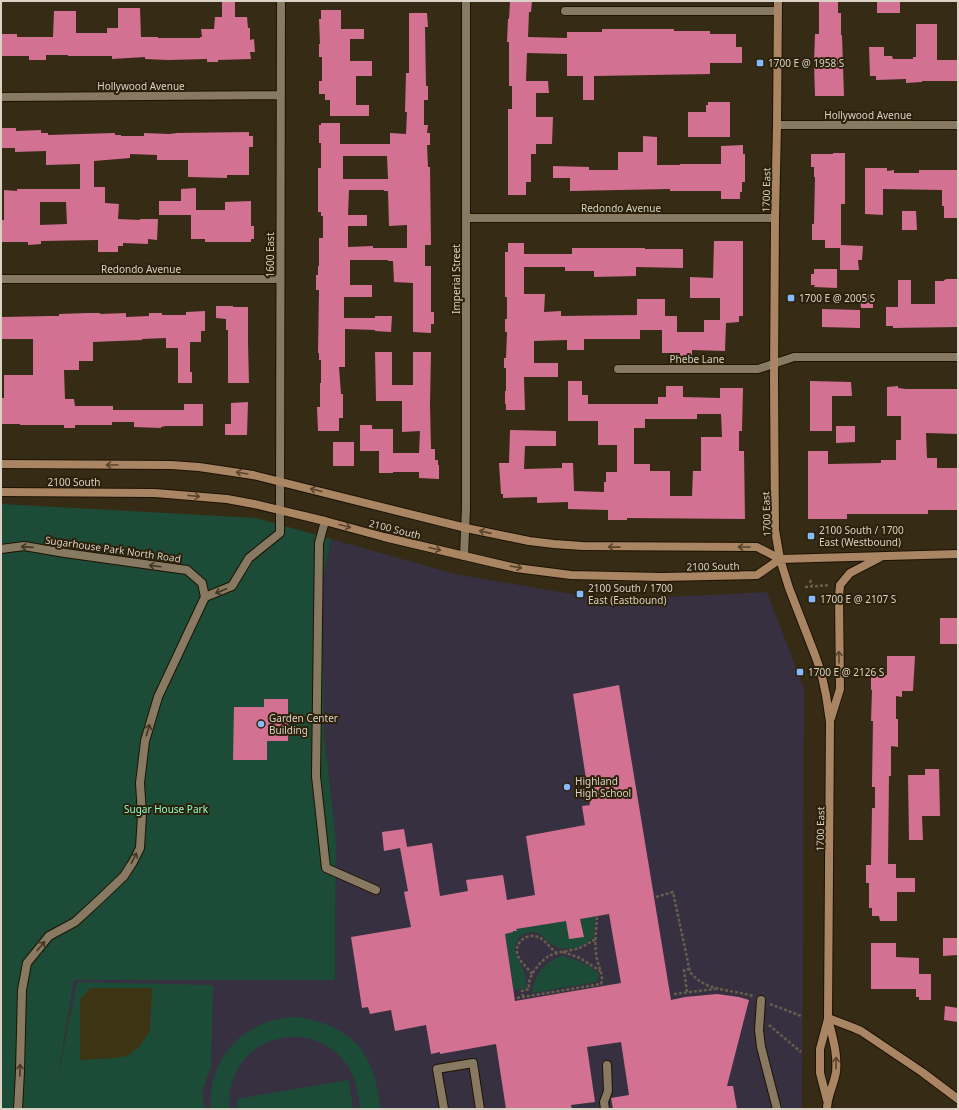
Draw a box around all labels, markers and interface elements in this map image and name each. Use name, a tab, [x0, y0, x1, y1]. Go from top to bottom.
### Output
place label: 1700 E @ 1958 S	[768, 56, 845, 70]
marker: 1700 E @ 1958 S	[755, 58, 765, 68]
street label: Hollywood Avenue	[97, 79, 185, 93]
street label: Hollywood Avenue	[824, 108, 912, 122]
street label: 1700 East	[759, 167, 773, 213]
street label: Redondo Avenue	[581, 201, 661, 215]
street label: 1600 East	[263, 232, 277, 278]
street label: Imperial Street	[449, 244, 463, 314]
street label: Redondo Avenue	[101, 262, 181, 276]
place label: 1700 E @ 2005 S	[799, 291, 876, 305]
marker: 1700 E @ 2005 S	[786, 293, 796, 303]
street label: Phebe Lane	[670, 352, 725, 366]
one-way arrow	[106, 461, 119, 469]
one-way arrow	[236, 469, 249, 477]
street label: 2100 South	[48, 475, 101, 489]
one-way arrow	[309, 486, 322, 493]
street label: 1700 East	[758, 491, 774, 537]
one-way arrow	[187, 492, 200, 499]
street label: 2100 South	[368, 516, 422, 542]
one-way arrow	[338, 523, 351, 530]
place label: 2100 South / 1700 East (Westbound)	[819, 523, 904, 549]
one-way arrow	[479, 527, 492, 535]
marker: 2100 South / 1700 East (Westbound)	[806, 531, 816, 541]
street label: Sugarhouse Park North Road	[44, 533, 182, 565]
one-way arrow	[21, 543, 34, 550]
one-way arrow	[608, 543, 621, 551]
one-way arrow	[738, 543, 751, 551]
one-way arrow	[428, 546, 441, 554]
street label: 2100 South	[686, 559, 740, 573]
one-way arrow	[149, 562, 162, 570]
one-way arrow	[509, 564, 522, 572]
place label: 2100 South / 1700 East (Eastbound)	[588, 581, 673, 607]
one-way arrow	[215, 587, 227, 595]
marker: 2100 South / 1700 East (Eastbound)	[575, 589, 585, 599]
place label: 1700 E @ 2107 S	[820, 592, 897, 606]
marker: 1700 E @ 2107 S	[807, 594, 817, 604]
one-way arrow	[835, 651, 843, 664]
place label: 1700 E @ 2126 S	[808, 665, 885, 679]
marker: 1700 E @ 2126 S	[795, 667, 805, 677]
place label: Garden Center Building	[269, 711, 338, 737]
marker: Garden Center Building	[256, 719, 266, 729]
one-way arrow	[145, 724, 152, 737]
place label: Highland High School	[575, 774, 631, 800]
marker: Highland High School	[562, 782, 572, 792]
park label: Sugar House Park	[124, 802, 209, 816]
street label: 1700 East	[813, 806, 827, 852]
one-way arrow	[131, 852, 139, 864]
one-way arrow	[36, 940, 45, 951]
one-way arrow	[832, 1057, 840, 1070]
one-way arrow	[16, 1064, 24, 1077]

